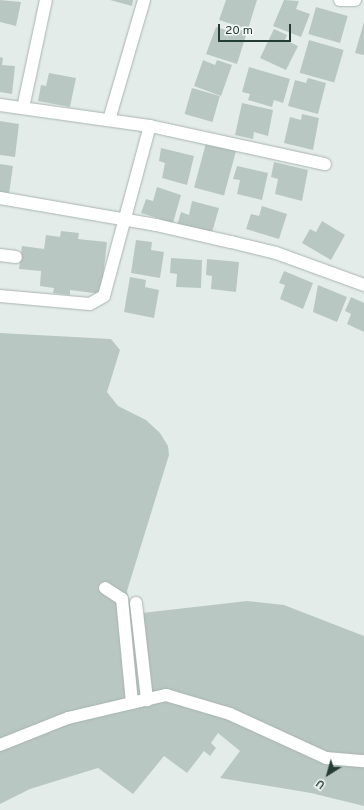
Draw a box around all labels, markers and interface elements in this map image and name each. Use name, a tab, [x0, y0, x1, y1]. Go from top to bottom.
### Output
scale bar	[220, 16, 293, 42]
text: 20 m	[225, 23, 253, 39]
north arrow	[308, 754, 348, 794]
text: U	[313, 776, 328, 792]

